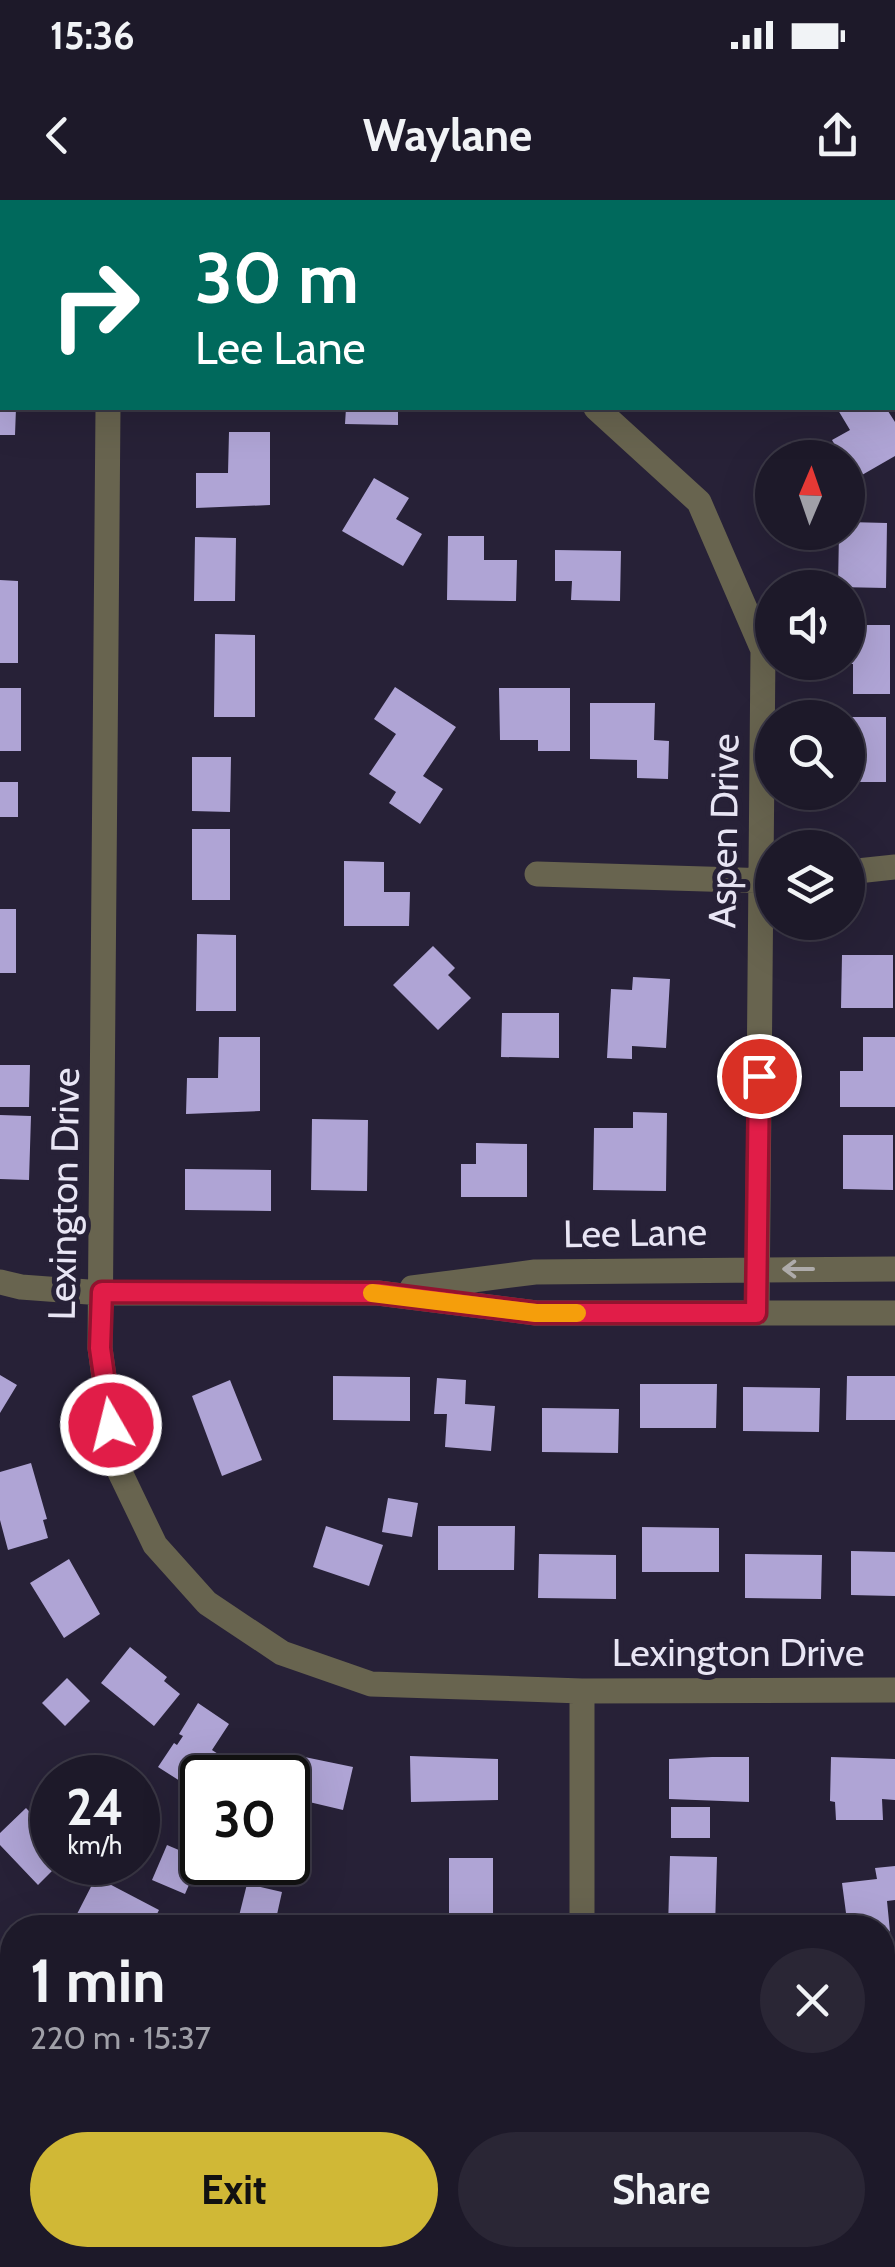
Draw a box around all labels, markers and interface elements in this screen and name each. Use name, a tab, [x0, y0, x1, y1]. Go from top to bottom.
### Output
text: 15:36	[50, 12, 135, 59]
icon: back	[30, 108, 85, 163]
text: Waylane	[363, 108, 532, 162]
icon: share	[810, 108, 865, 163]
text: 30 m	[195, 235, 359, 321]
icon: right	[30, 240, 160, 370]
text: Lee Lane	[195, 321, 366, 375]
north arrow	[755, 440, 865, 550]
map controls	[755, 440, 865, 940]
button: sound	[755, 570, 865, 680]
button: search	[755, 700, 865, 810]
street label: Aspen Drive	[698, 733, 749, 929]
button: layers	[755, 830, 865, 940]
pin	[717, 1034, 802, 1119]
icon: arrive	[732, 1049, 787, 1104]
street label: Lexington Drive	[38, 1067, 89, 1321]
street label: Lee Lane	[563, 1208, 707, 1257]
one-way arrow	[782, 1260, 814, 1278]
position arrow	[59, 1373, 163, 1477]
street label: Lexington Drive	[612, 1629, 864, 1676]
speed limit sign: 30	[180, 1755, 310, 1885]
text: 24	[66, 1777, 124, 1838]
text: km/h	[68, 1830, 122, 1860]
text: 1 min	[30, 1944, 165, 2017]
button: close	[760, 1948, 865, 2053]
text: 220 m · 15:37	[30, 2018, 211, 2057]
button: Exit	[30, 2132, 438, 2247]
button: Share	[458, 2132, 865, 2247]

